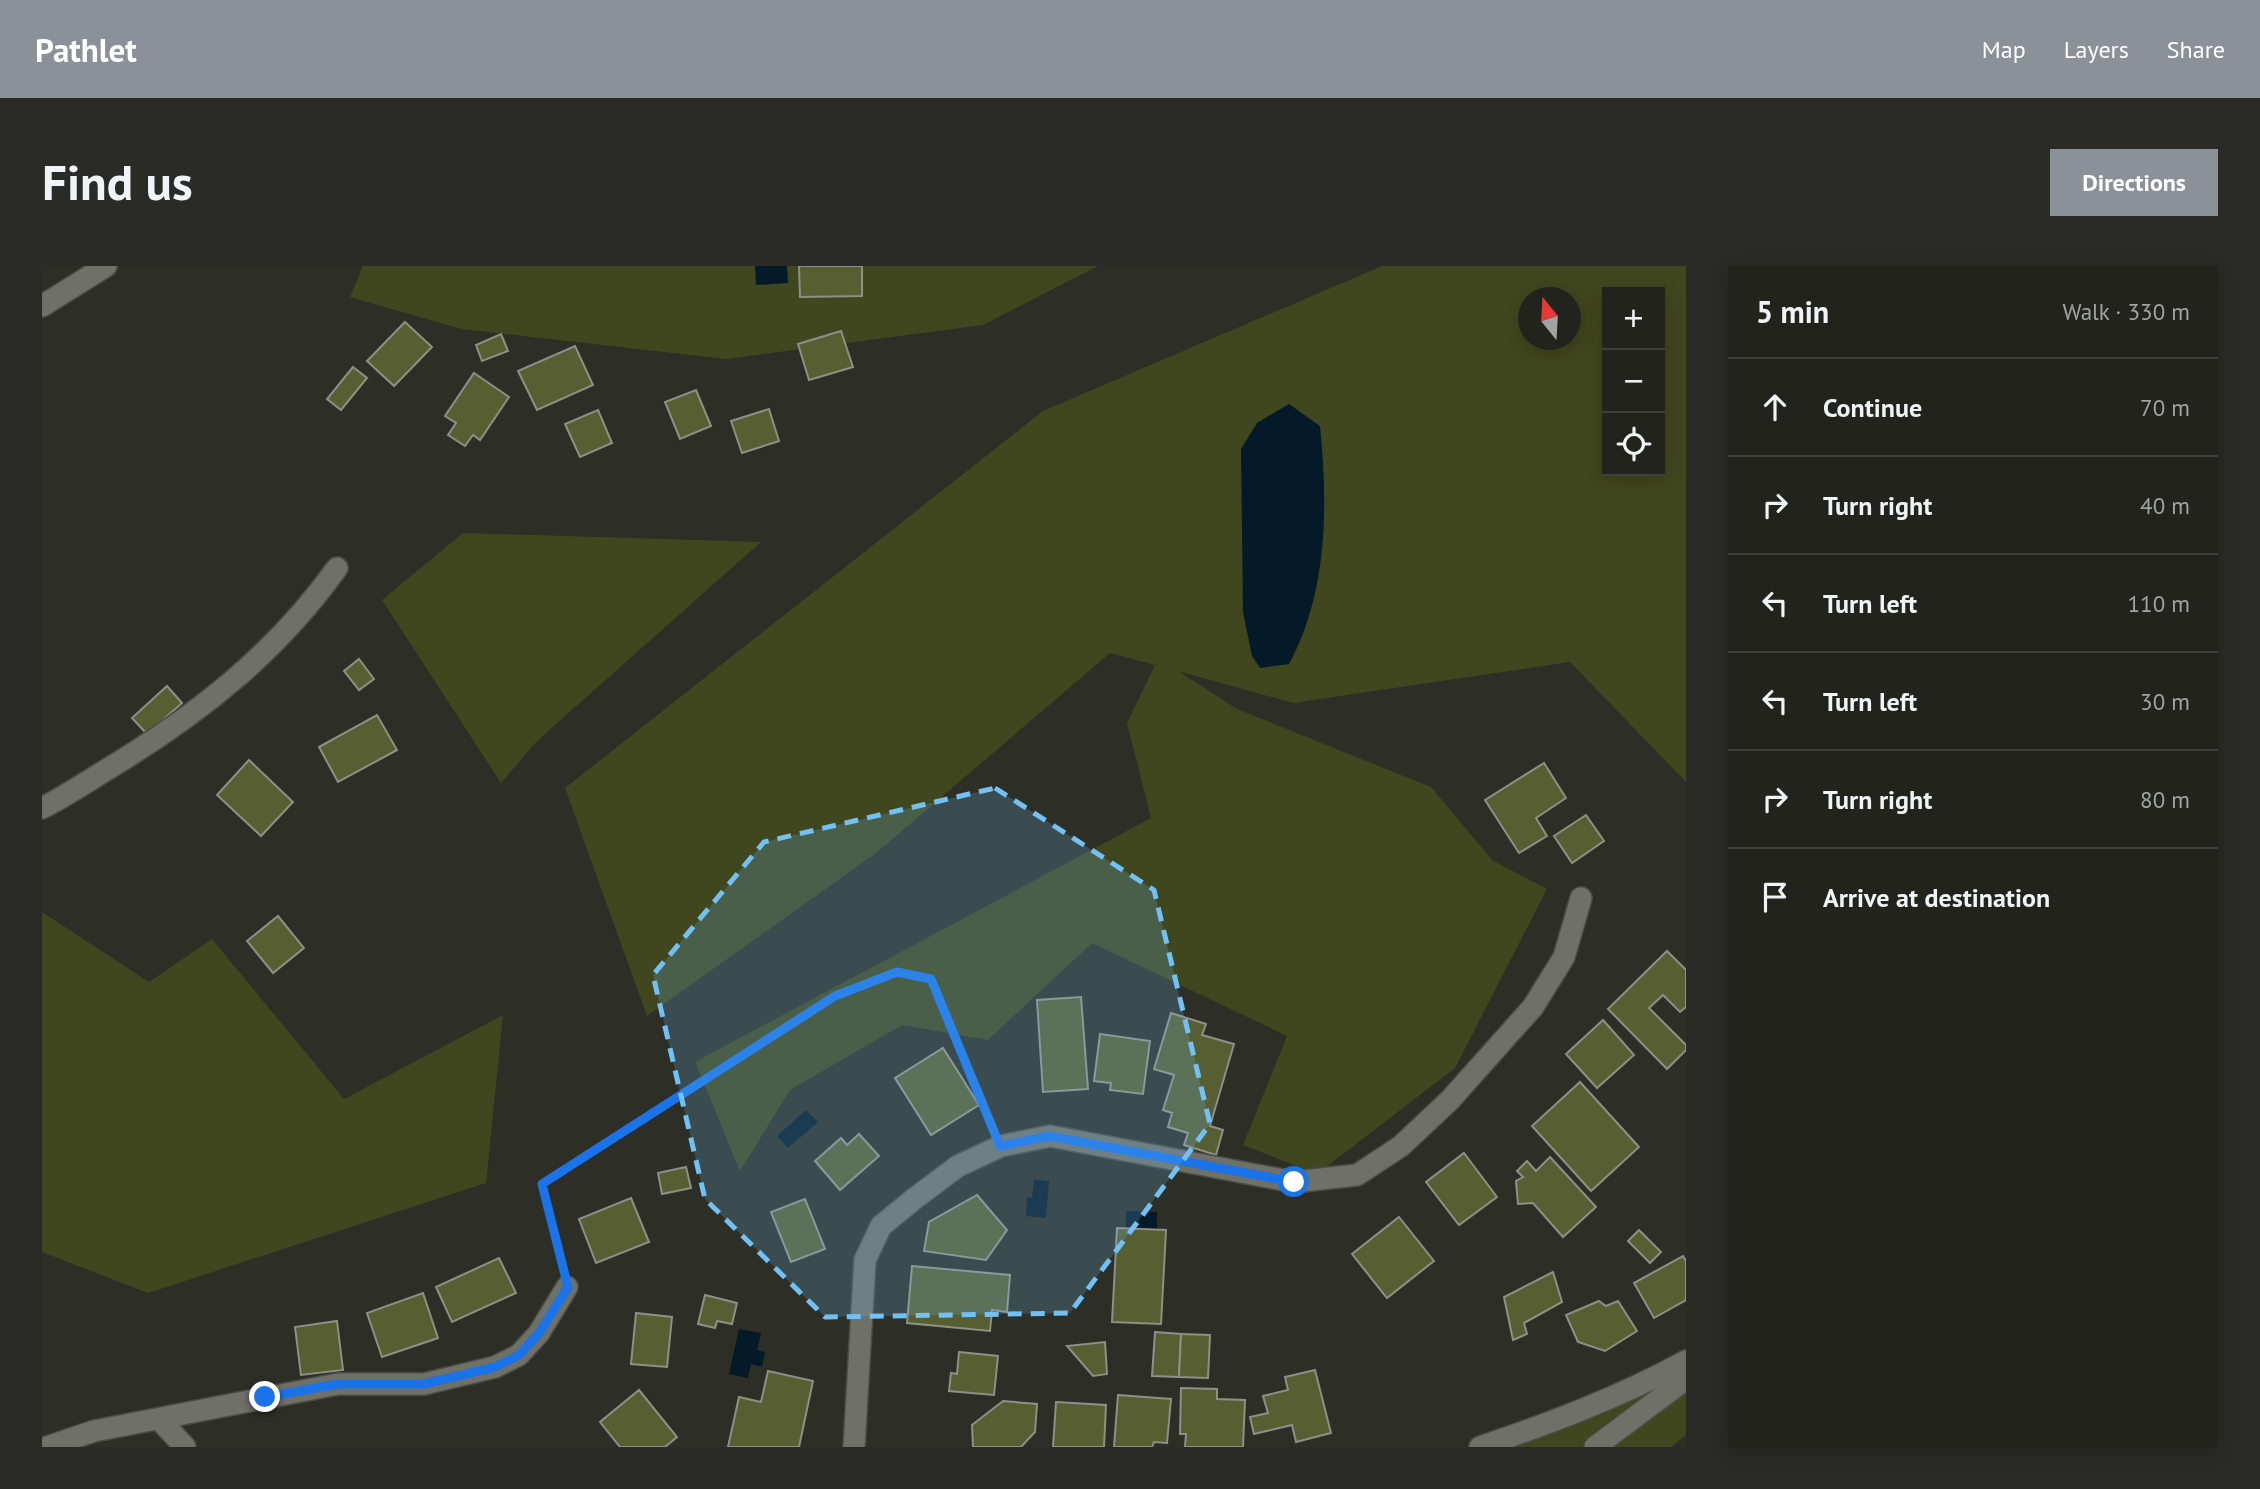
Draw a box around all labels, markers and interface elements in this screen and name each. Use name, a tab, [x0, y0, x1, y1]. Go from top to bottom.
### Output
text: Pathlet	[35, 28, 137, 71]
text: Map	[1982, 34, 2026, 65]
text: Layers	[2064, 34, 2129, 65]
text: Share	[2167, 34, 2225, 65]
button: Directions	[2050, 149, 2218, 216]
text: Find us	[42, 150, 193, 214]
north arrow	[1518, 287, 1581, 350]
map controls	[1602, 287, 1665, 476]
button: +	[1602, 287, 1665, 350]
text: 5 min	[1756, 292, 1829, 331]
text: Walk · 330 m	[2063, 297, 2190, 326]
button: −	[1602, 350, 1665, 413]
icon: ahead	[1756, 388, 1794, 426]
text: Continue	[1823, 391, 1922, 424]
text: 70 m	[2140, 393, 2190, 422]
button: locate	[1602, 413, 1665, 476]
icon: right	[1756, 486, 1794, 524]
text: Turn right	[1823, 489, 1932, 522]
text: 40 m	[2140, 491, 2190, 520]
icon: left	[1756, 584, 1794, 622]
text: Turn left	[1823, 587, 1917, 620]
text: 110 m	[2128, 589, 2190, 618]
icon: left	[1756, 682, 1794, 720]
text: Turn left	[1823, 685, 1917, 718]
text: 30 m	[2140, 687, 2190, 716]
icon: right	[1756, 780, 1794, 818]
text: Turn right	[1823, 783, 1932, 816]
text: 80 m	[2140, 785, 2190, 814]
icon: arrive	[1756, 878, 1794, 916]
text: Arrive at destination	[1823, 881, 2050, 914]
route start	[1278, 1166, 1309, 1197]
route end	[249, 1381, 280, 1412]

